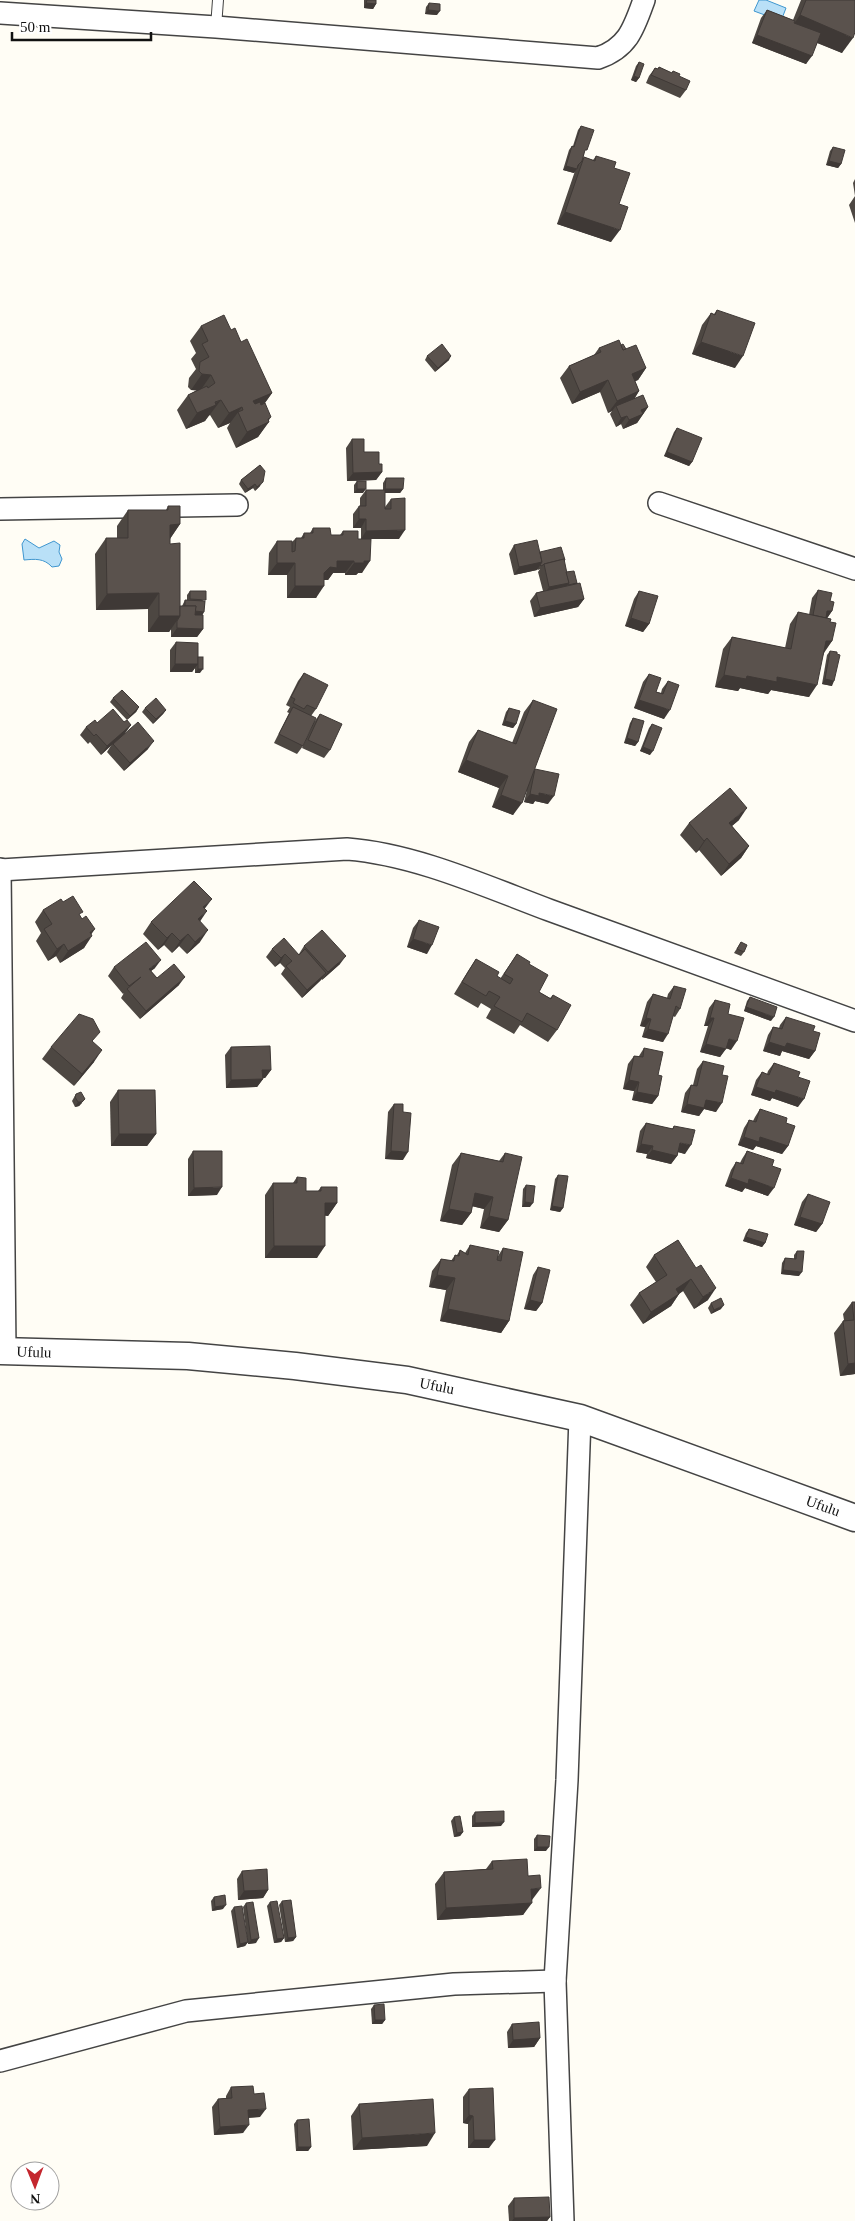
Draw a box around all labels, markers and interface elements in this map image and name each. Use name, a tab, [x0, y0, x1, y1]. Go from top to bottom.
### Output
scale bar	[12, 10, 151, 42]
text: 50 m	[20, 19, 51, 35]
street label: Ufulu	[16, 1343, 52, 1361]
street label: Ufulu	[418, 1375, 456, 1397]
street label: Ufulu	[804, 1492, 843, 1520]
north arrow	[10, 2161, 60, 2211]
text: N	[30, 2191, 40, 2206]

